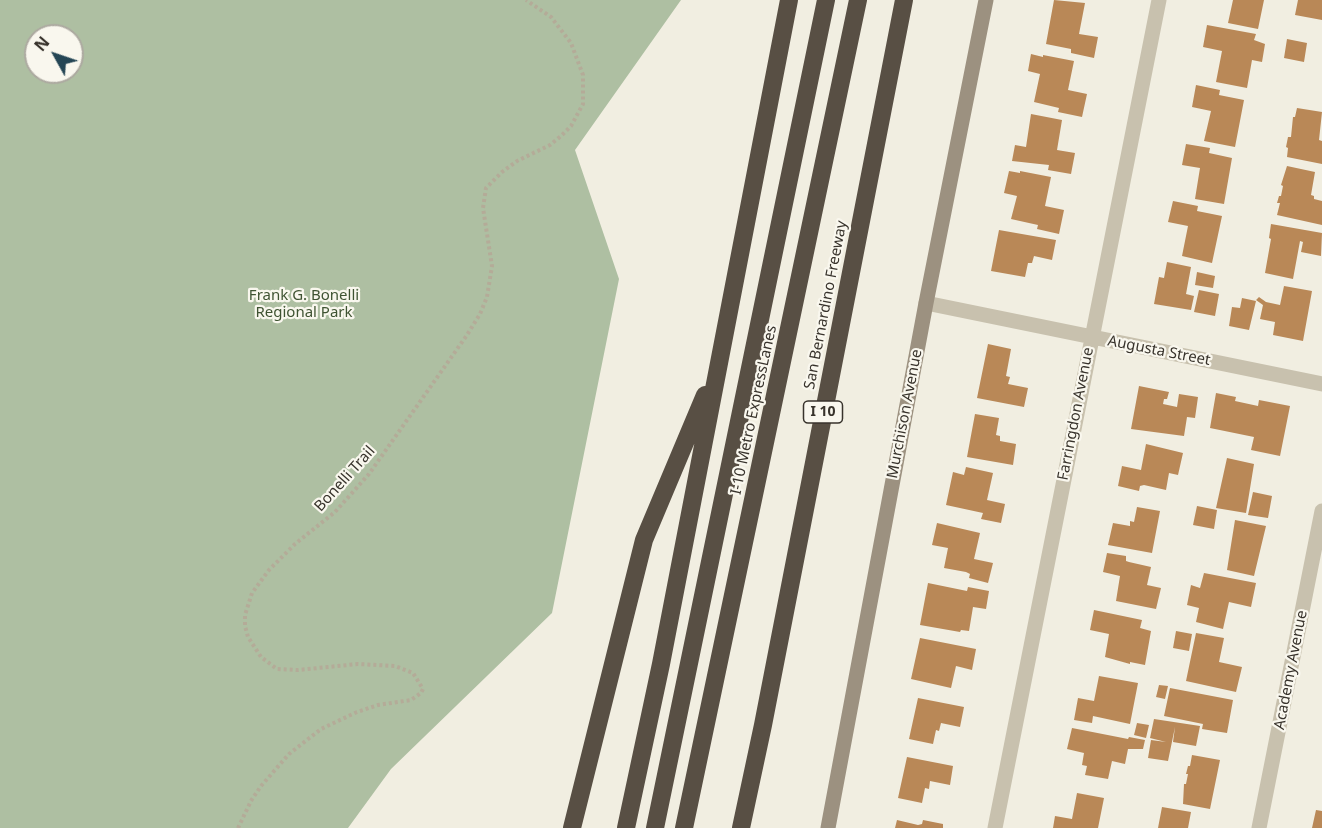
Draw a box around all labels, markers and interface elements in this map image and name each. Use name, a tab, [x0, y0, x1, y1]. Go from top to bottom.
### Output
north arrow	[24, 24, 84, 84]
text: N	[29, 32, 54, 56]
street label: San Bernardino Freeway	[801, 219, 851, 391]
park label: Frank G. Bonelli Regional Park	[249, 287, 359, 322]
street label: I-10 Metro ExpressLanes	[727, 324, 781, 496]
street label: Augusta Street	[1106, 332, 1212, 370]
street label: Farringdon Avenue	[1054, 346, 1098, 482]
street label: Murchison Avenue	[884, 348, 926, 480]
road number: I 10	[804, 401, 842, 423]
street label: Bonelli Trail	[311, 443, 379, 515]
street label: Academy Avenue	[1271, 609, 1311, 731]

